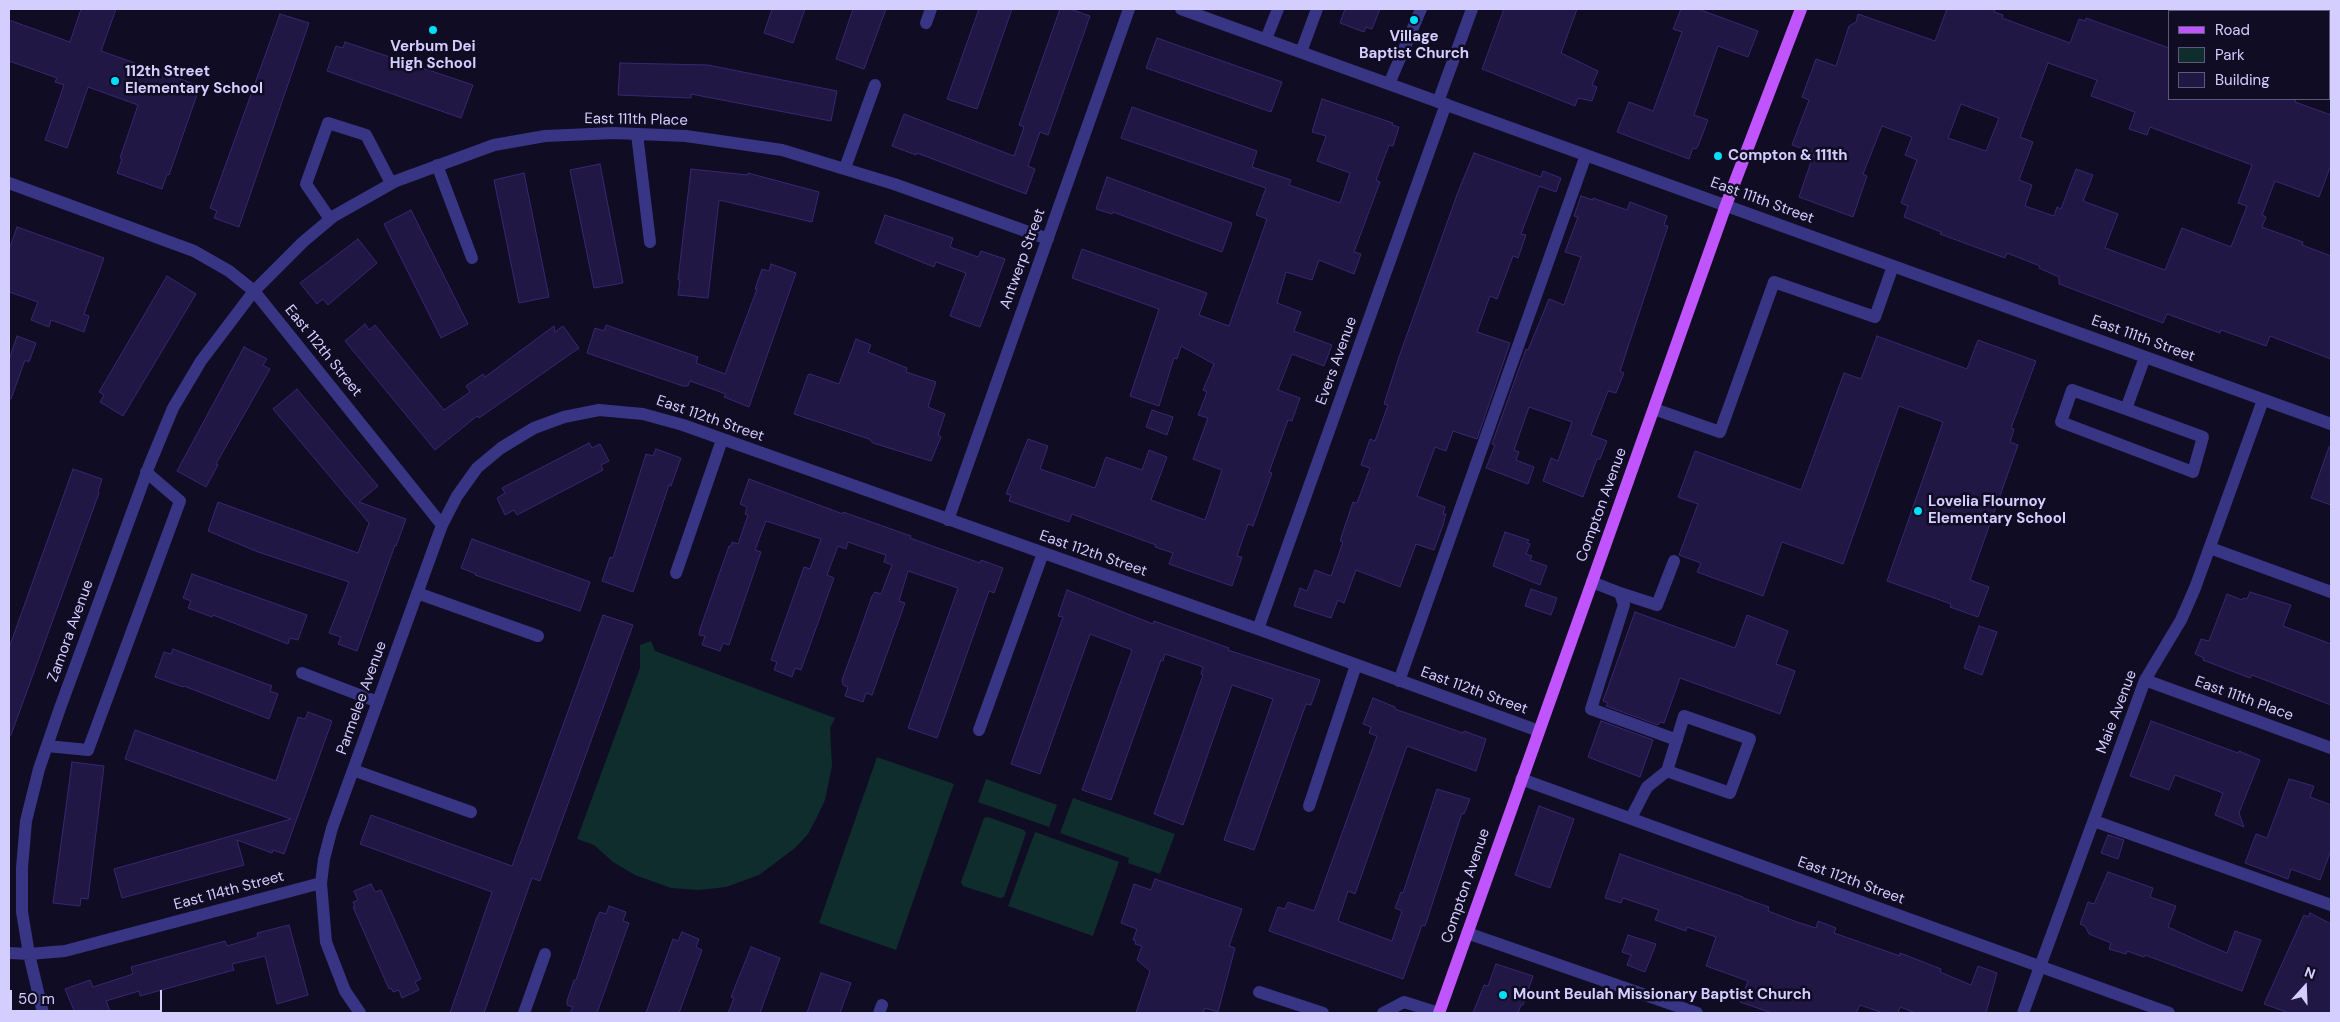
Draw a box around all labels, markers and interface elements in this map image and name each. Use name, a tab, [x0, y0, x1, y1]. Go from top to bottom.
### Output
legend	[2168, 10, 2330, 100]
marker: Village Baptist Church	[1408, 14, 1420, 26]
text: Road	[2215, 20, 2250, 40]
marker: Verbum Dei High School	[427, 24, 439, 36]
place label: Village Baptist Church	[1359, 28, 1469, 63]
place label: Verbum Dei High School	[390, 38, 476, 73]
text: Park	[2215, 45, 2245, 65]
place label: 112th Street Elementary School	[125, 63, 263, 98]
text: Building	[2215, 70, 2270, 90]
marker: 112th Street Elementary School	[109, 75, 121, 87]
street label: East 111th Place	[584, 110, 688, 130]
place label: Compton & 111th	[1728, 147, 1847, 165]
marker: Compton & 111th	[1712, 150, 1724, 162]
street label: East 111th Street	[1708, 174, 1816, 228]
street label: Antwerp Street	[996, 206, 1050, 312]
street label: East 112th Street	[281, 302, 365, 400]
street label: East 111th Street	[2089, 312, 2197, 366]
street label: Evers Avenue	[1313, 314, 1361, 408]
street label: East 112th Street	[654, 392, 766, 446]
street label: Compton Avenue	[1573, 445, 1631, 565]
place label: Lovelia Flournoy Elementary School	[1928, 493, 2066, 528]
marker: Lovelia Flournoy Elementary School	[1912, 505, 1924, 517]
street label: East 112th Street	[1037, 527, 1149, 581]
street label: Zamora Avenue	[44, 578, 98, 684]
street label: Parmelee Avenue	[333, 639, 391, 757]
street label: East 112th Street	[1418, 663, 1530, 719]
street label: Maie Avenue	[2093, 668, 2141, 756]
street label: East 111th Place	[2192, 673, 2296, 725]
street label: Compton Avenue	[1438, 826, 1494, 946]
street label: East 112th Street	[1795, 853, 1907, 909]
street label: East 114th Street	[172, 868, 286, 914]
north arrow	[2280, 962, 2330, 1012]
text: N	[2302, 963, 2318, 983]
scale bar	[12, 980, 165, 1012]
place label: Mount Beulah Missionary Baptist Church	[1513, 986, 1811, 1004]
text: 50 m	[18, 989, 55, 1009]
marker: Mount Beulah Missionary Baptist Church	[1497, 989, 1509, 1001]

